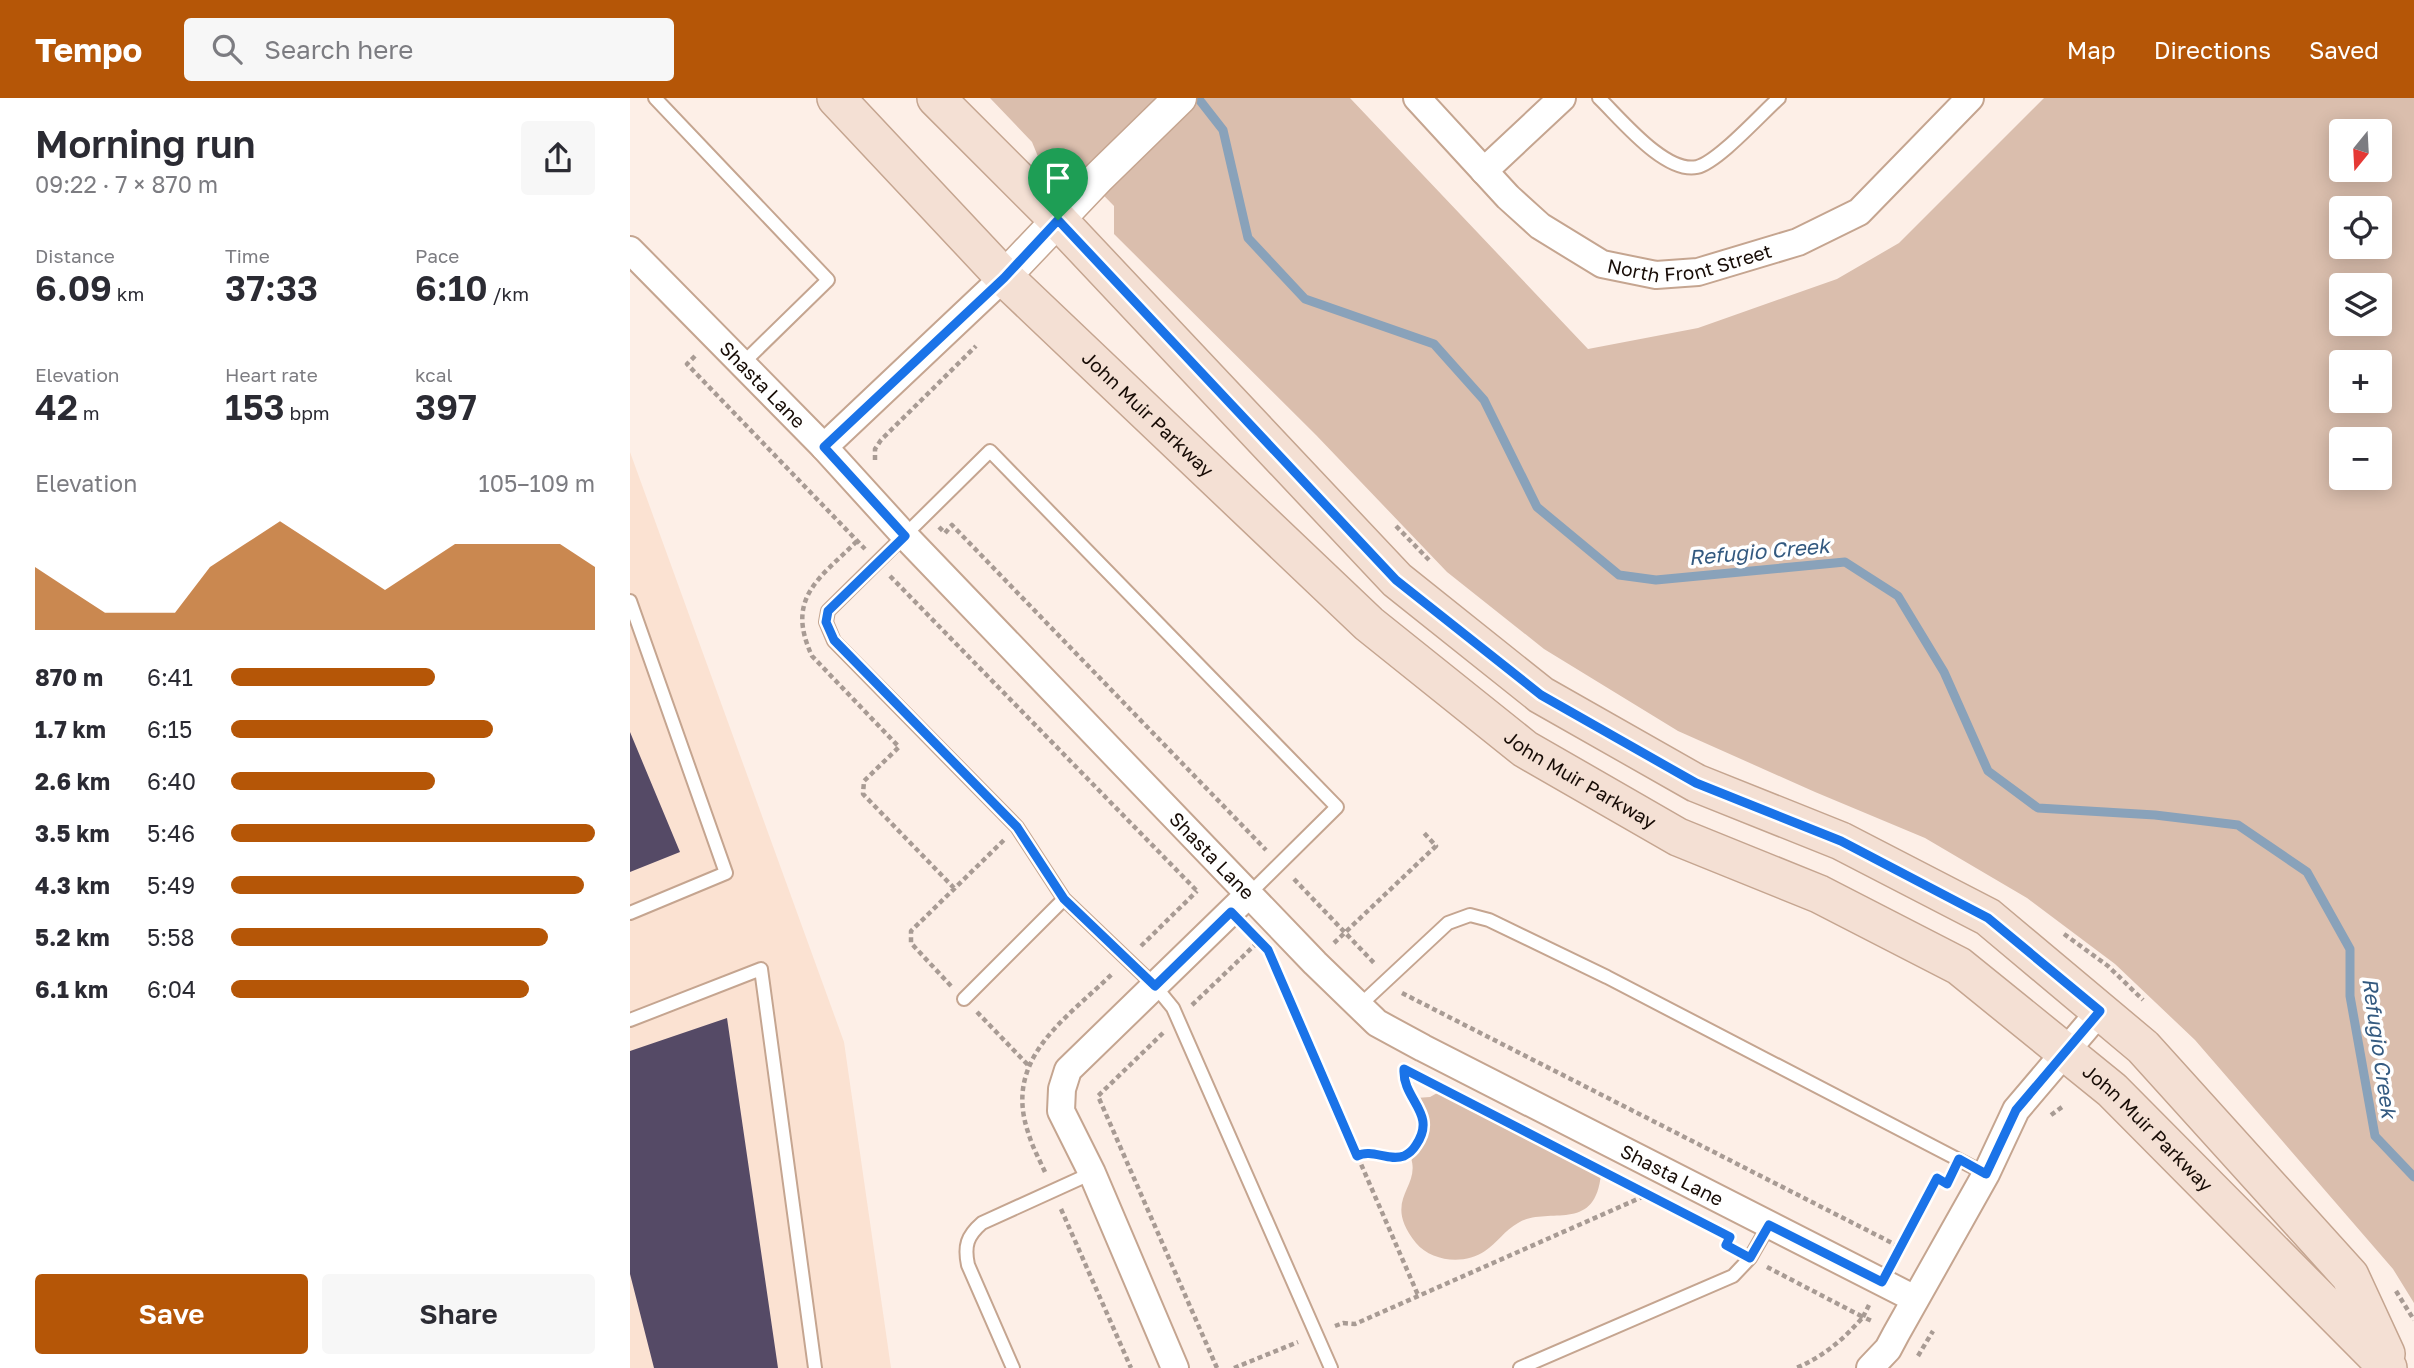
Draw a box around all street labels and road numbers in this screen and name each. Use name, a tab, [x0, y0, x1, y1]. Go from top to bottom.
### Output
street label: North Front Street	[1605, 239, 1774, 286]
street label: Shasta Lane	[715, 336, 811, 432]
street label: John Muir Parkway	[1078, 346, 1219, 481]
street label: John Muir Parkway	[1500, 725, 1661, 833]
street label: Shasta Lane	[1165, 807, 1259, 904]
street label: John Muir Parkway	[2078, 1059, 2218, 1196]
street label: Shasta Lane	[1617, 1139, 1728, 1210]

